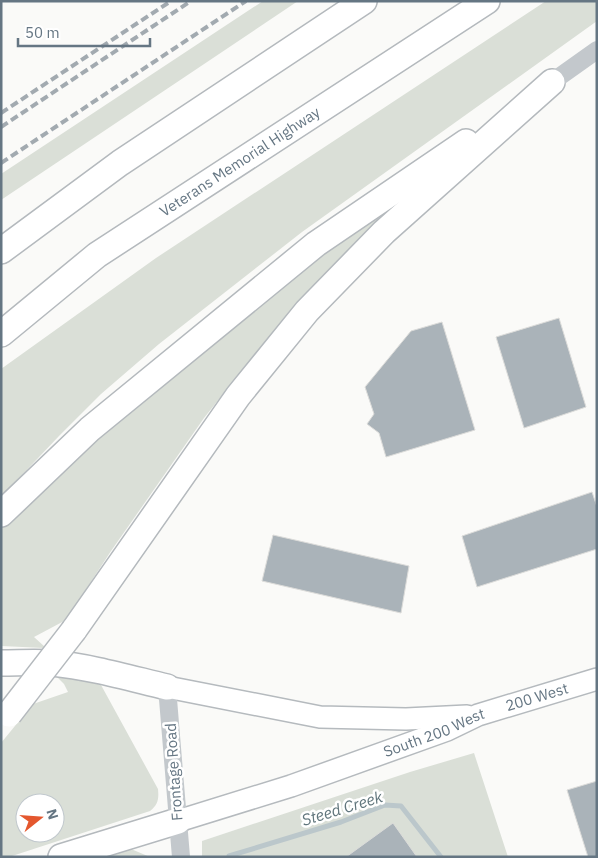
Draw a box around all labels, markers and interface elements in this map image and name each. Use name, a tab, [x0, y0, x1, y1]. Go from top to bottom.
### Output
scale bar	[18, 15, 150, 47]
text: 50 m	[25, 23, 60, 42]
street label: Veterans Memorial Highway	[156, 102, 324, 221]
street label: 200 West	[503, 678, 570, 715]
street label: South 200 West	[381, 704, 487, 761]
street label: Frontage Road	[161, 723, 186, 821]
water label: Steed Creek	[299, 786, 386, 830]
north arrow	[15, 793, 65, 843]
text: N	[42, 807, 63, 822]

